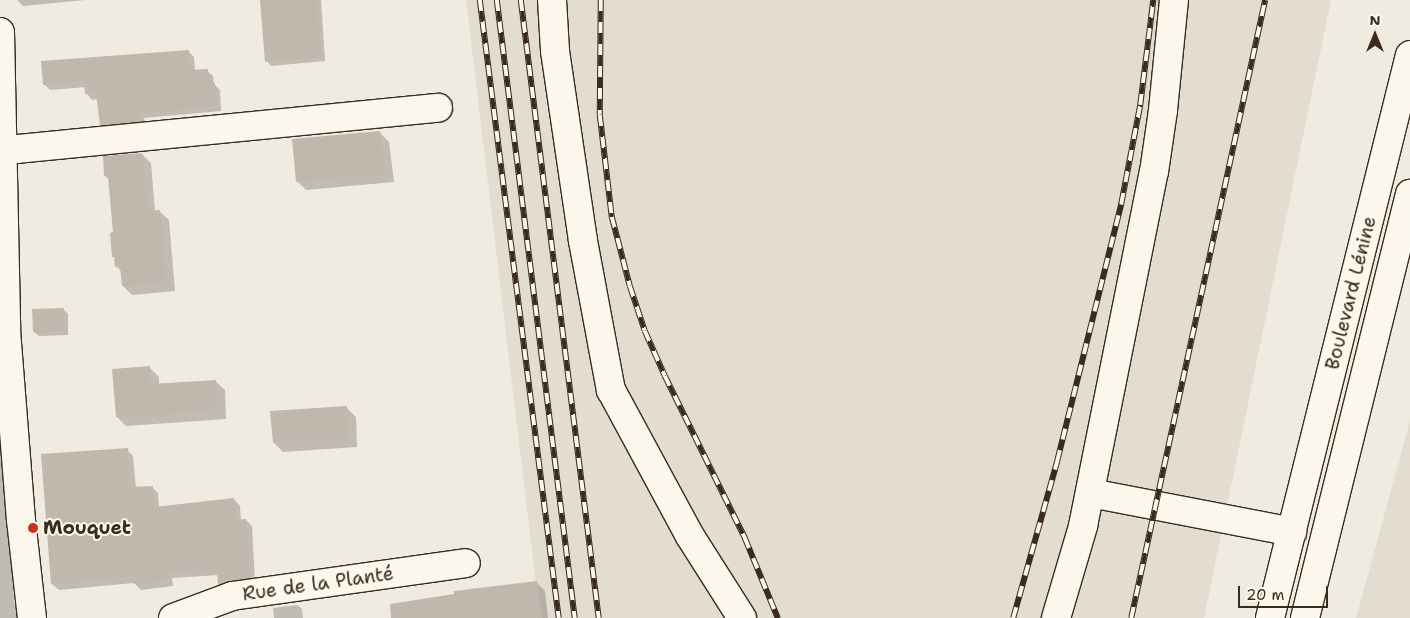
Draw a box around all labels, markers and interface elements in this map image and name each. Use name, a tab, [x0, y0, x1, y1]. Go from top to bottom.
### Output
north arrow	[1350, 10, 1400, 60]
text: N	[1369, 11, 1381, 29]
street label: Boulevard Lénine	[1321, 214, 1381, 372]
place label: Mouquet	[43, 517, 131, 539]
marker: Mouquet	[27, 522, 39, 534]
street label: Rue de la Planté	[241, 562, 395, 606]
scale bar	[1240, 576, 1330, 608]
text: 20 m	[1246, 585, 1285, 605]

